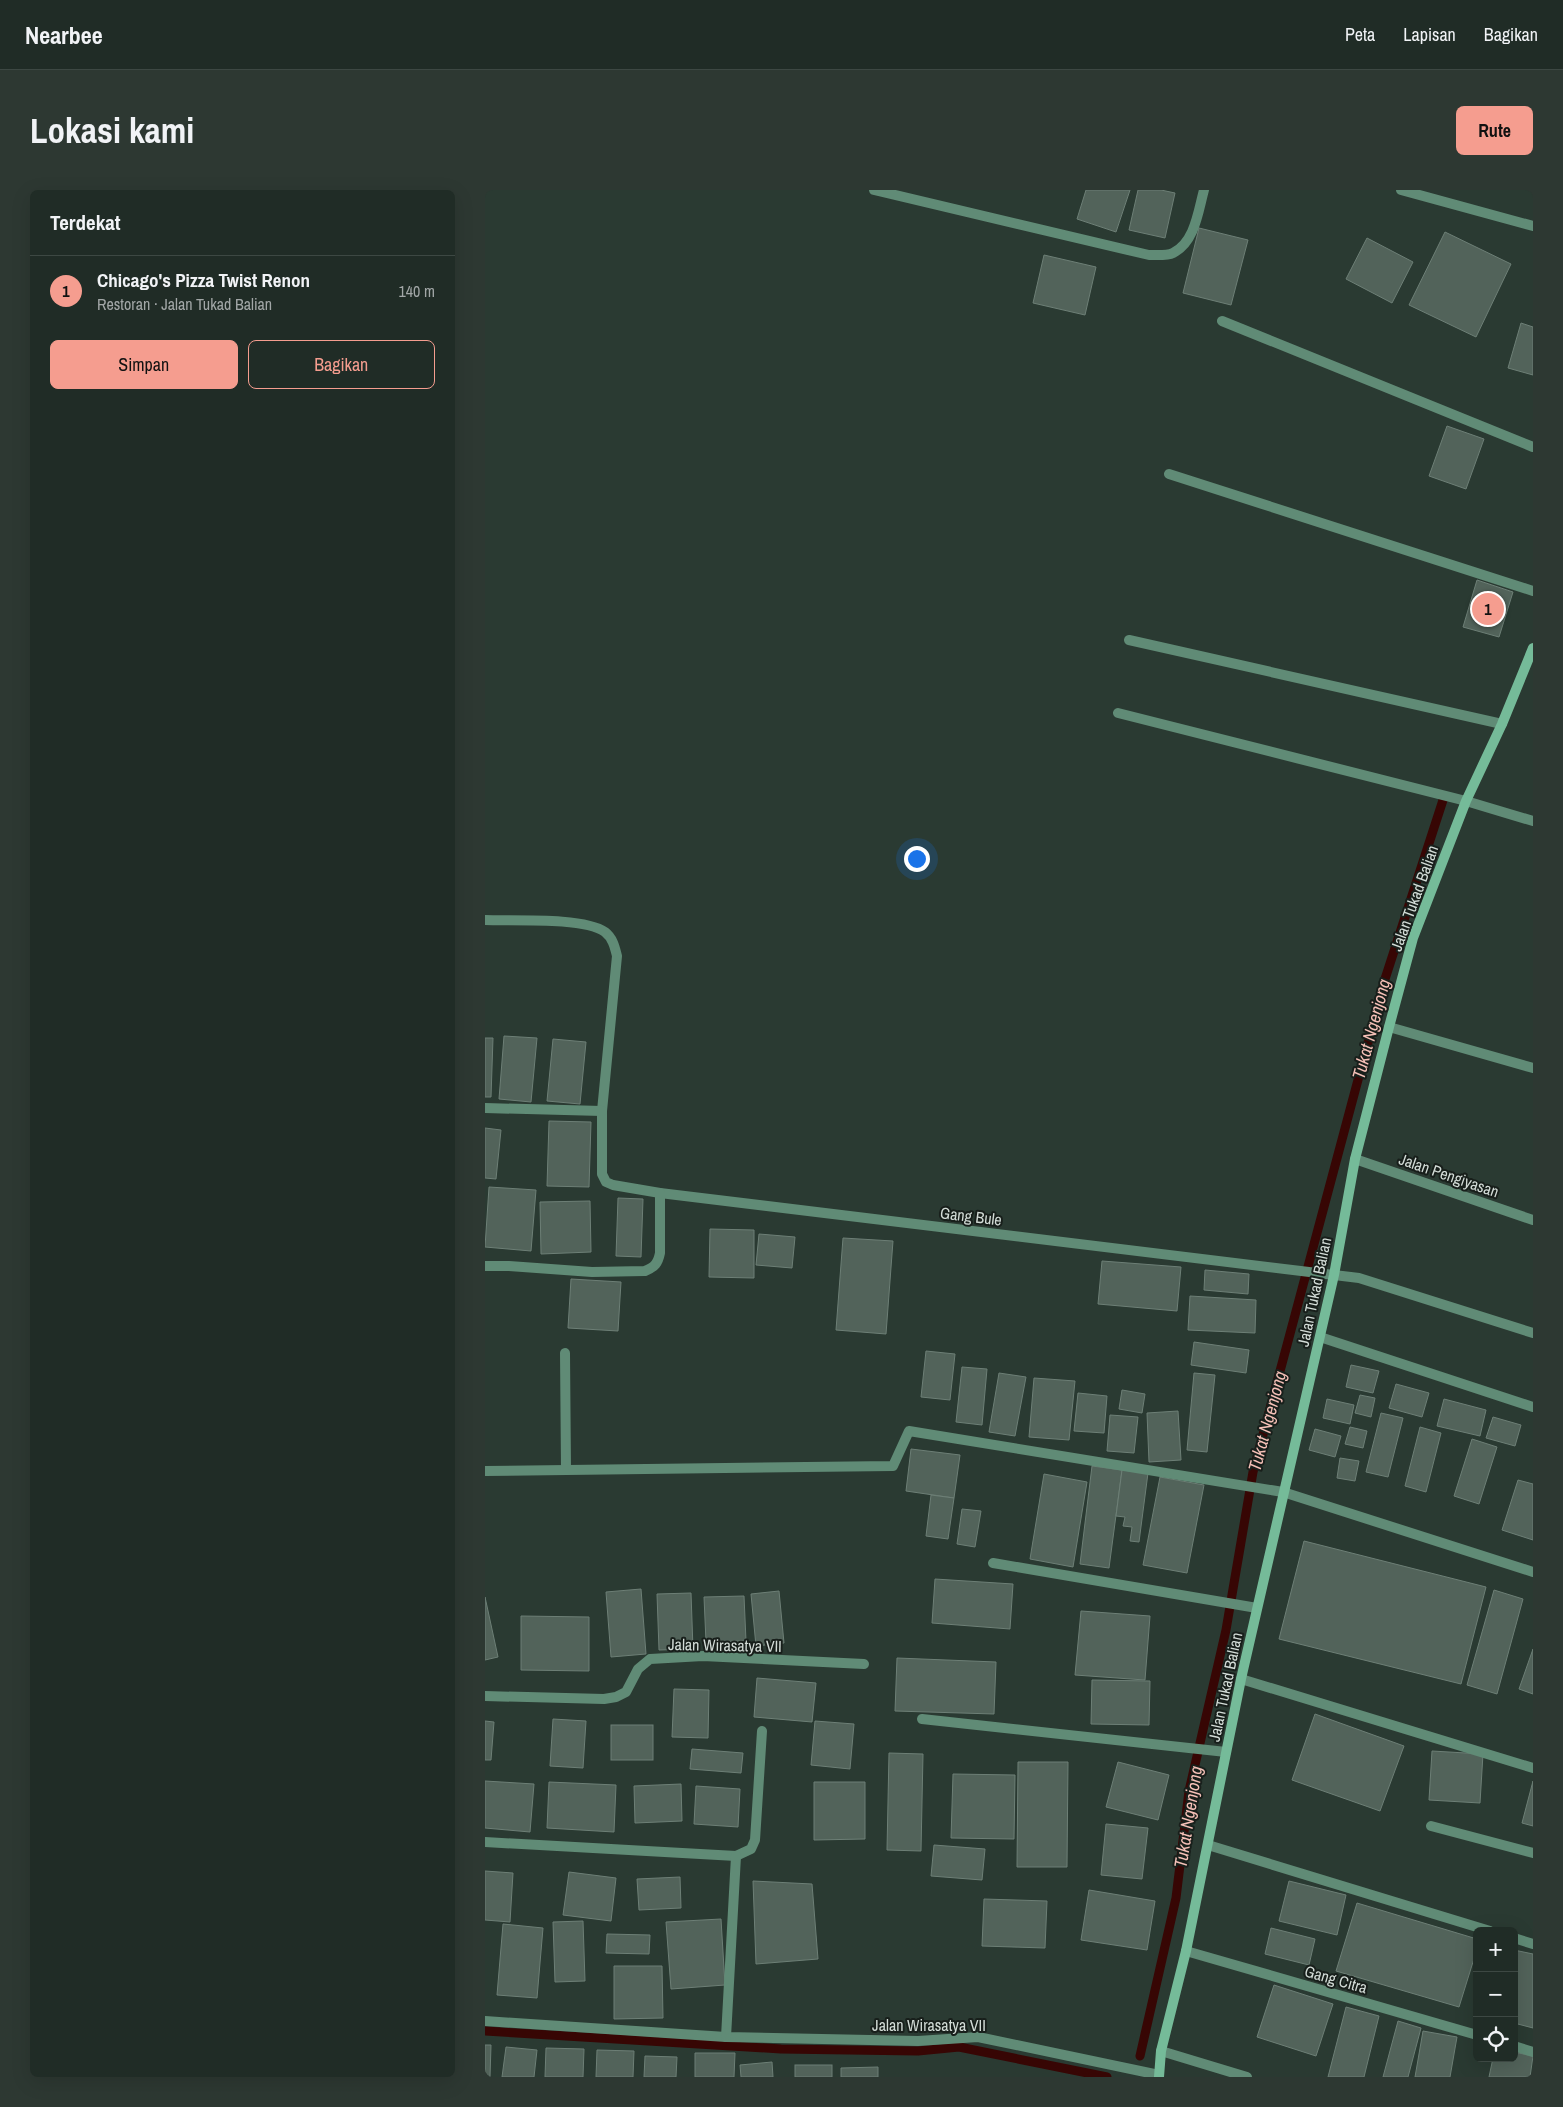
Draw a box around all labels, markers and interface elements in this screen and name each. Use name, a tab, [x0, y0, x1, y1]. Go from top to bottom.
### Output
text: Nearbee	[25, 19, 103, 51]
text: Peta	[1345, 22, 1375, 47]
text: Lapisan	[1403, 22, 1456, 47]
text: Bagikan	[1484, 22, 1538, 47]
button: Rute	[1456, 106, 1533, 155]
text: Lokasi kami	[30, 107, 194, 154]
text: Terdekat	[50, 208, 121, 237]
text: Chicago's Pizza Twist Renon	[97, 267, 310, 293]
text: 1	[62, 280, 70, 302]
text: 140 m	[399, 280, 435, 302]
text: Restoran · Jalan Tukad Balian	[97, 293, 272, 315]
button: Simpan	[50, 340, 238, 389]
button: Bagikan	[248, 340, 435, 389]
pin: 1	[1472, 590, 1504, 628]
street label: Jalan Tukad Balian	[1385, 842, 1443, 954]
your location	[904, 846, 930, 872]
water label: Tukat Ngenjong	[1346, 976, 1396, 1082]
street label: Jalan Pengiyasan	[1396, 1148, 1502, 1202]
street label: Gang Bule	[939, 1201, 1003, 1231]
street label: Jalan Tukad Balian	[1292, 1235, 1336, 1349]
water label: Tukat Ngenjong	[1242, 1368, 1292, 1474]
street label: Jalan Tukad Balian	[1203, 1630, 1247, 1744]
street label: Jalan Wirasatya VII	[668, 1633, 782, 1657]
water label: Tukat Ngenjong	[1168, 1764, 1208, 1870]
map controls	[1473, 1927, 1518, 2062]
button: +	[1473, 1927, 1518, 1972]
street label: Gang Citra	[1302, 1960, 1371, 1999]
button: −	[1473, 1972, 1518, 2017]
street label: Jalan Wirasatya VII	[872, 2014, 986, 2036]
button: locate	[1473, 2017, 1518, 2062]

